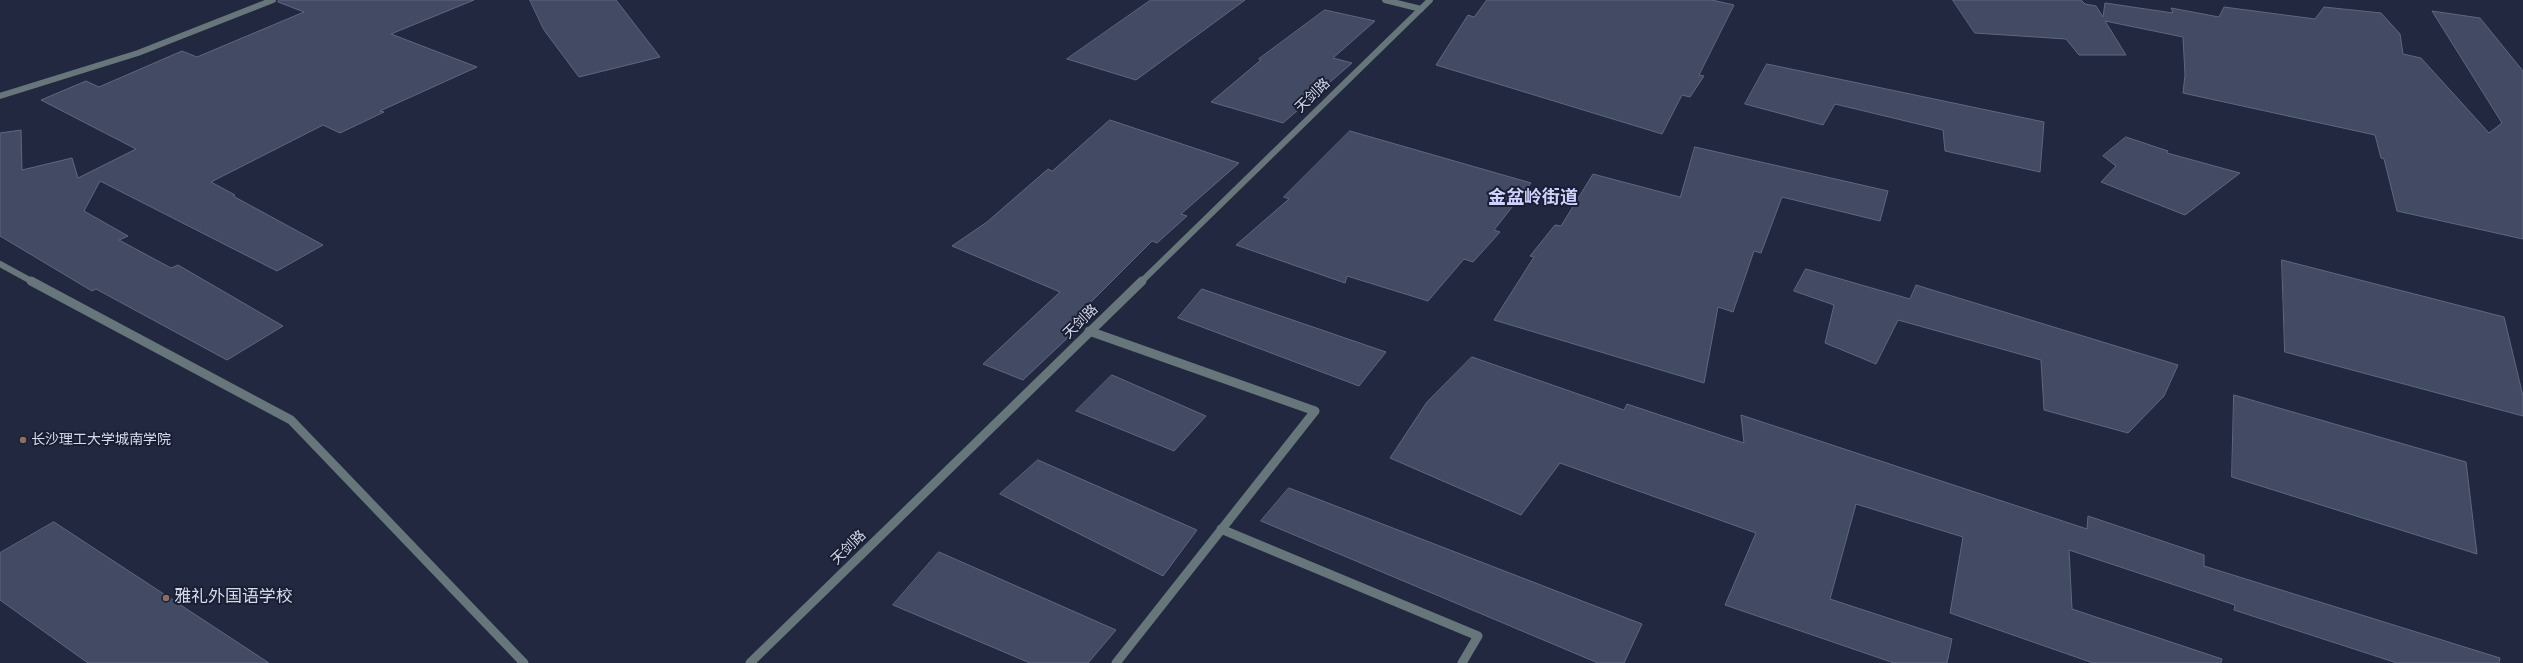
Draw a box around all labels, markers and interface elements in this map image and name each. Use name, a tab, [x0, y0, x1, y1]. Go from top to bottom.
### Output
street label: 天剑路	[1292, 75, 1334, 117]
district label: 金盆岭街道	[1488, 187, 1578, 209]
street label: 天剑路	[1060, 301, 1102, 343]
place label: 长沙理工大学城南学院	[31, 432, 171, 448]
marker: 长沙理工大学城南学院	[18, 435, 28, 445]
street label: 天剑路	[828, 527, 870, 569]
place label: 雅礼外国语学校	[174, 588, 293, 608]
marker: 雅礼外国语学校	[161, 593, 171, 603]

